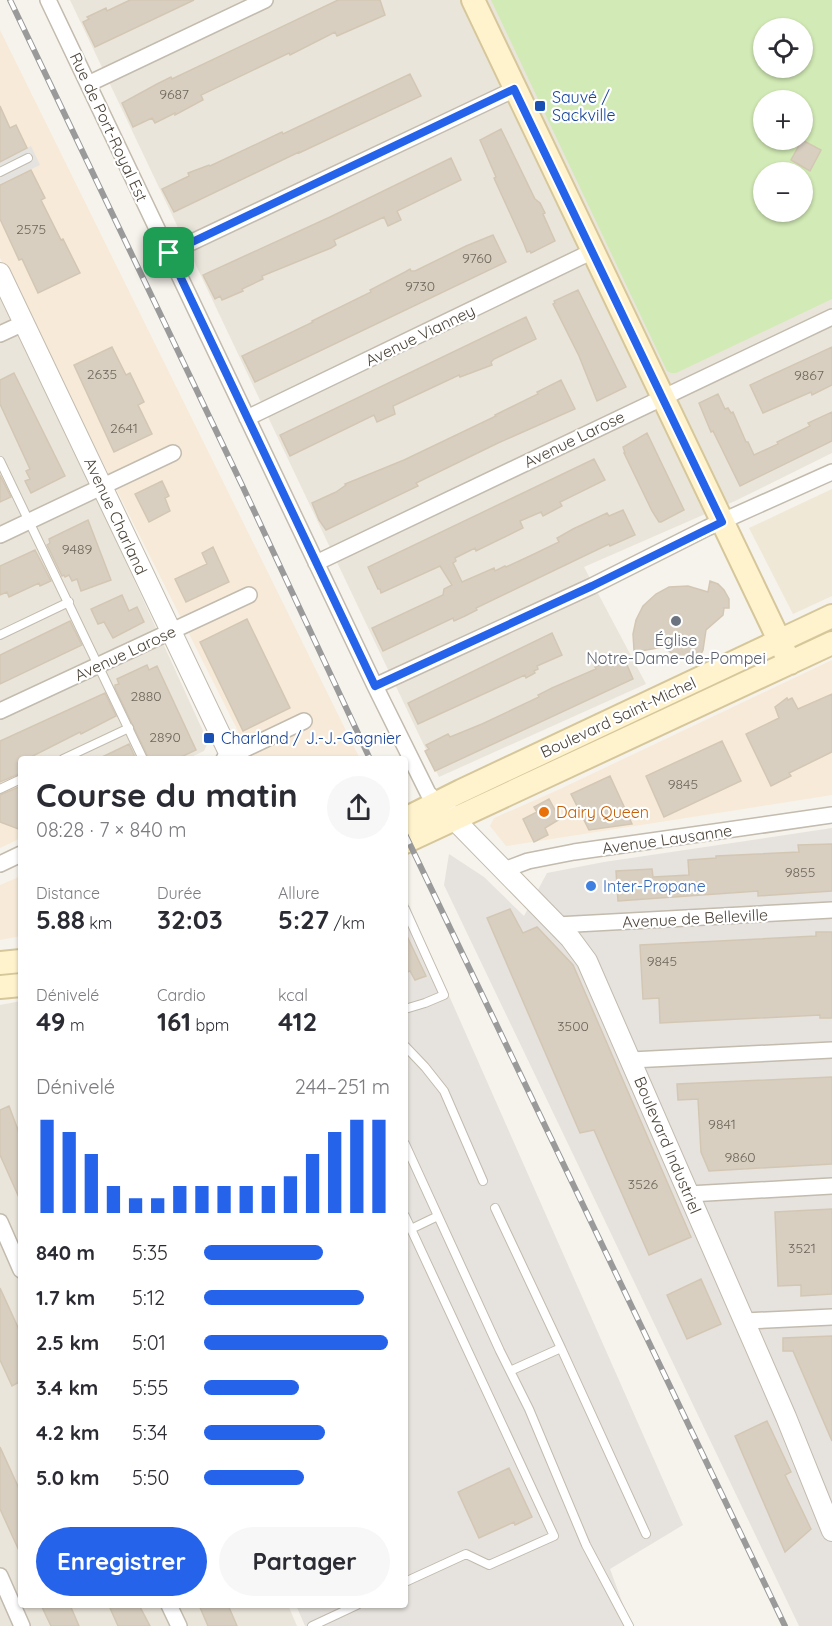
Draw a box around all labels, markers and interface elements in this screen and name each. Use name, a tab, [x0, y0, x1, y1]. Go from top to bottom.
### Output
map controls	[753, 18, 813, 222]
button: locate	[753, 18, 813, 78]
street label: Rue de Port-Royal Est	[66, 49, 152, 205]
house number: 9687	[159, 85, 189, 103]
place label: Sauvé / Sackville	[552, 87, 616, 125]
button: +	[753, 90, 813, 150]
marker: Sauvé / Sackville	[533, 99, 547, 113]
button: −	[753, 162, 813, 222]
house number: 2575	[16, 220, 46, 238]
pin	[143, 227, 194, 278]
icon: arrive	[152, 236, 185, 269]
house number: 9760	[462, 249, 492, 267]
house number: 9730	[405, 277, 435, 295]
street label: Avenue Vianney	[362, 300, 478, 370]
house number: 2635	[87, 365, 117, 383]
house number: 9867	[794, 366, 824, 384]
street label: Avenue Larose	[520, 406, 628, 472]
house number: 2641	[110, 419, 138, 437]
street label: Avenue Charland	[80, 454, 152, 578]
house number: 9489	[62, 540, 92, 558]
marker: Église Notre-Dame-de-Pompei	[669, 614, 683, 628]
street label: Avenue Larose	[71, 621, 179, 685]
place label: Église Notre-Dame-de-Pompei	[586, 630, 766, 668]
street label: Boulevard Saint-Michel	[537, 672, 699, 762]
house number: 2880	[130, 687, 162, 705]
house number: 2890	[149, 728, 181, 746]
place label: Charland / J.-J.-Gagnier	[221, 728, 401, 748]
marker: Charland / J.-J.-Gagnier	[202, 731, 216, 745]
text: Course du matin	[36, 774, 298, 815]
house number: 9845	[668, 775, 698, 793]
button: share	[327, 776, 390, 839]
place label: Dairy Queen	[556, 802, 649, 822]
marker: Dairy Queen	[537, 805, 551, 819]
text: 08:28 · 7 × 840 m	[36, 817, 187, 842]
street label: Avenue Lausanne	[601, 820, 733, 858]
house number: 9855	[785, 863, 815, 881]
place label: Inter-Propane	[603, 876, 706, 896]
marker: Inter-Propane	[584, 879, 598, 893]
text: Distance	[36, 883, 100, 903]
text: Durée	[157, 883, 202, 903]
text: Allure	[278, 883, 320, 903]
text: 5.88	[36, 903, 85, 936]
text: 32:03	[157, 903, 223, 936]
text: 5:27	[278, 903, 329, 936]
street label: Avenue de Belleville	[622, 904, 768, 932]
text: km	[85, 913, 112, 933]
text: /km	[329, 913, 365, 933]
house number: 9845	[647, 952, 677, 970]
text: Dénivelé	[36, 985, 99, 1005]
text: Cardio	[157, 985, 206, 1005]
text: kcal	[278, 985, 308, 1005]
text: 49	[36, 1005, 66, 1038]
text: 161	[157, 1005, 191, 1038]
text: 412	[278, 1005, 317, 1038]
text: m	[66, 1015, 85, 1035]
text: bpm	[191, 1015, 229, 1035]
house number: 3500	[557, 1017, 589, 1035]
street label: Boulevard Industriel	[630, 1073, 706, 1217]
text: Dénivelé	[36, 1074, 115, 1099]
text: 244–251 m	[295, 1074, 390, 1099]
house number: 9841	[708, 1115, 736, 1133]
house number: 9860	[724, 1148, 756, 1166]
house number: 3526	[628, 1175, 659, 1193]
house number: 3521	[788, 1239, 816, 1257]
text: 840 m	[36, 1240, 95, 1265]
text: 5:35	[132, 1240, 168, 1265]
text: 1.7 km	[36, 1285, 95, 1310]
text: 5:12	[132, 1285, 165, 1310]
text: 2.5 km	[36, 1330, 99, 1355]
text: 5:01	[132, 1330, 166, 1355]
text: 3.4 km	[36, 1375, 98, 1400]
text: 5:55	[132, 1375, 168, 1400]
text: 4.2 km	[36, 1420, 100, 1445]
text: 5:34	[132, 1420, 168, 1445]
text: 5.0 km	[36, 1465, 99, 1490]
text: 5:50	[132, 1465, 169, 1490]
button: Enregistrer	[36, 1527, 207, 1596]
button: Partager	[219, 1527, 390, 1596]

